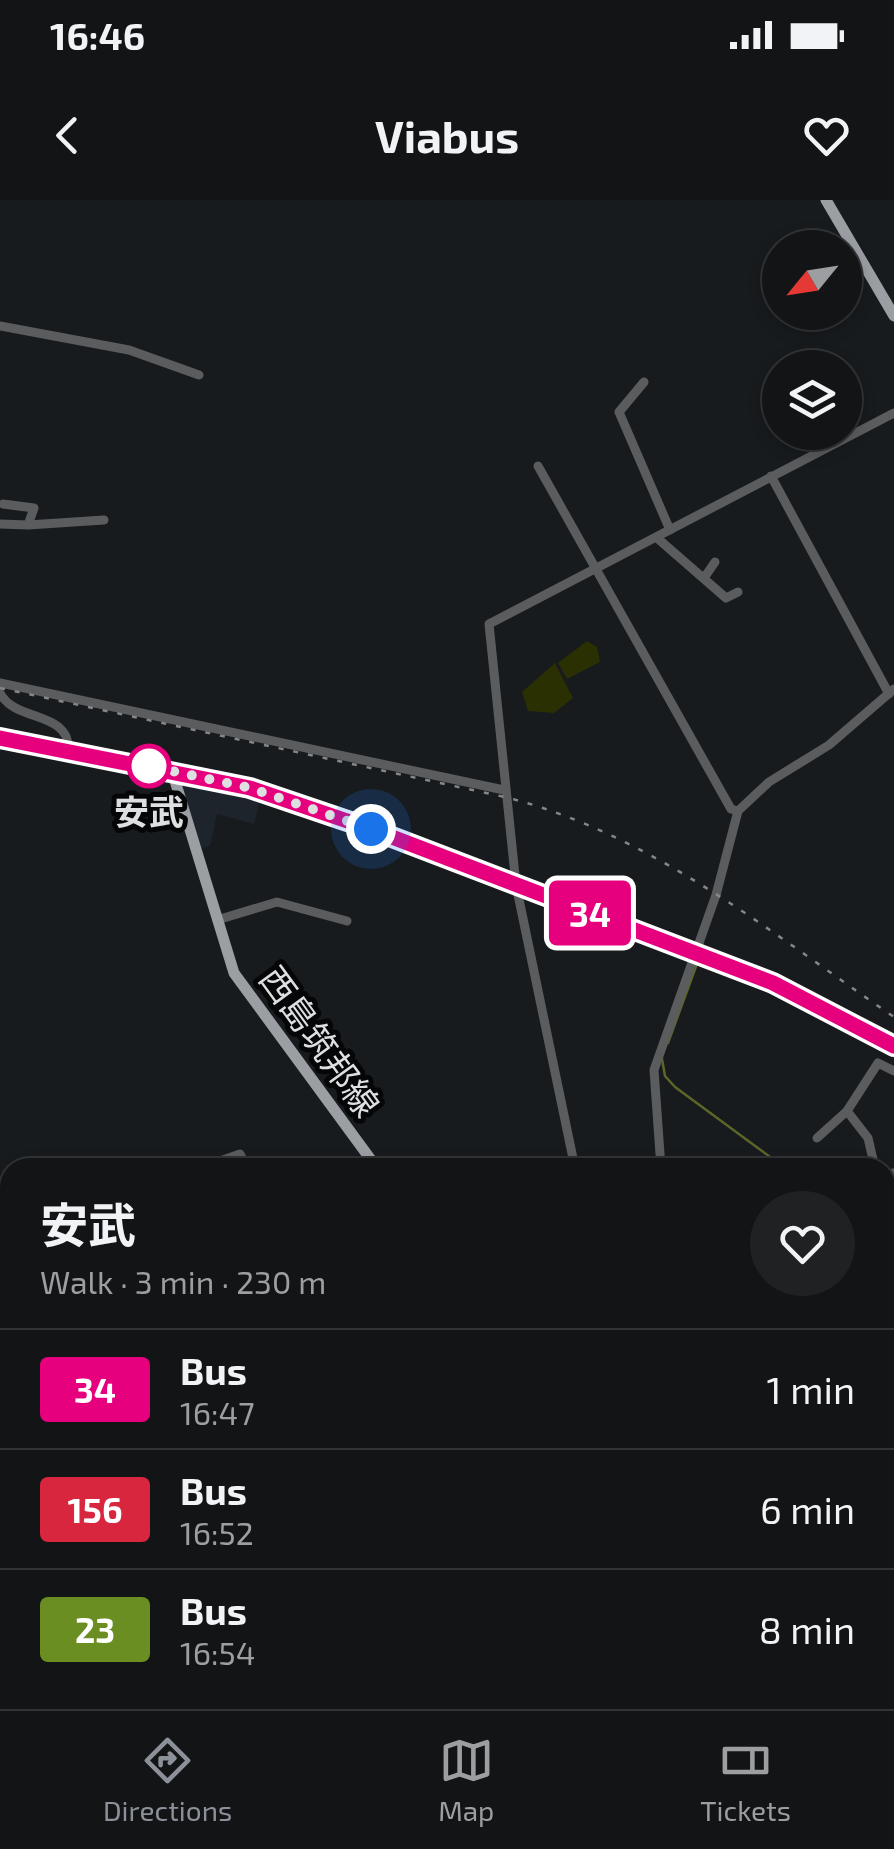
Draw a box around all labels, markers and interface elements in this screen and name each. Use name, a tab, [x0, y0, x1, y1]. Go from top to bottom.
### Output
text: 16:46	[50, 12, 145, 58]
icon: back	[40, 108, 95, 163]
text: Viabus	[375, 108, 519, 162]
icon: heart	[799, 108, 854, 163]
north arrow	[762, 230, 862, 330]
map controls	[762, 230, 862, 450]
button: layers	[762, 350, 862, 450]
marker: 安武	[128, 745, 170, 787]
place label: 安武	[114, 790, 184, 832]
your location	[346, 804, 396, 854]
line badge: 34	[545, 880, 635, 946]
text: 34	[569, 892, 611, 934]
street label: 西島筑邦線	[252, 958, 389, 1124]
button: heart	[750, 1191, 855, 1296]
text: 安武	[40, 1195, 136, 1253]
text: Walk · 3 min · 230 m	[40, 1262, 326, 1300]
text: Bus	[180, 1347, 247, 1393]
text: 1 min	[767, 1366, 855, 1412]
text: 34	[74, 1368, 116, 1410]
text: 16:47	[180, 1393, 255, 1431]
text: Bus	[180, 1467, 247, 1513]
text: 6 min	[760, 1486, 855, 1532]
text: 156	[67, 1488, 123, 1530]
text: 16:52	[180, 1513, 254, 1551]
text: Bus	[180, 1587, 247, 1633]
text: 8 min	[759, 1606, 855, 1652]
text: 23	[75, 1608, 115, 1650]
text: 16:54	[180, 1633, 255, 1671]
tab: Directions	[103, 1733, 232, 1827]
tab: Map	[438, 1733, 494, 1827]
tab: Tickets	[700, 1733, 791, 1827]

